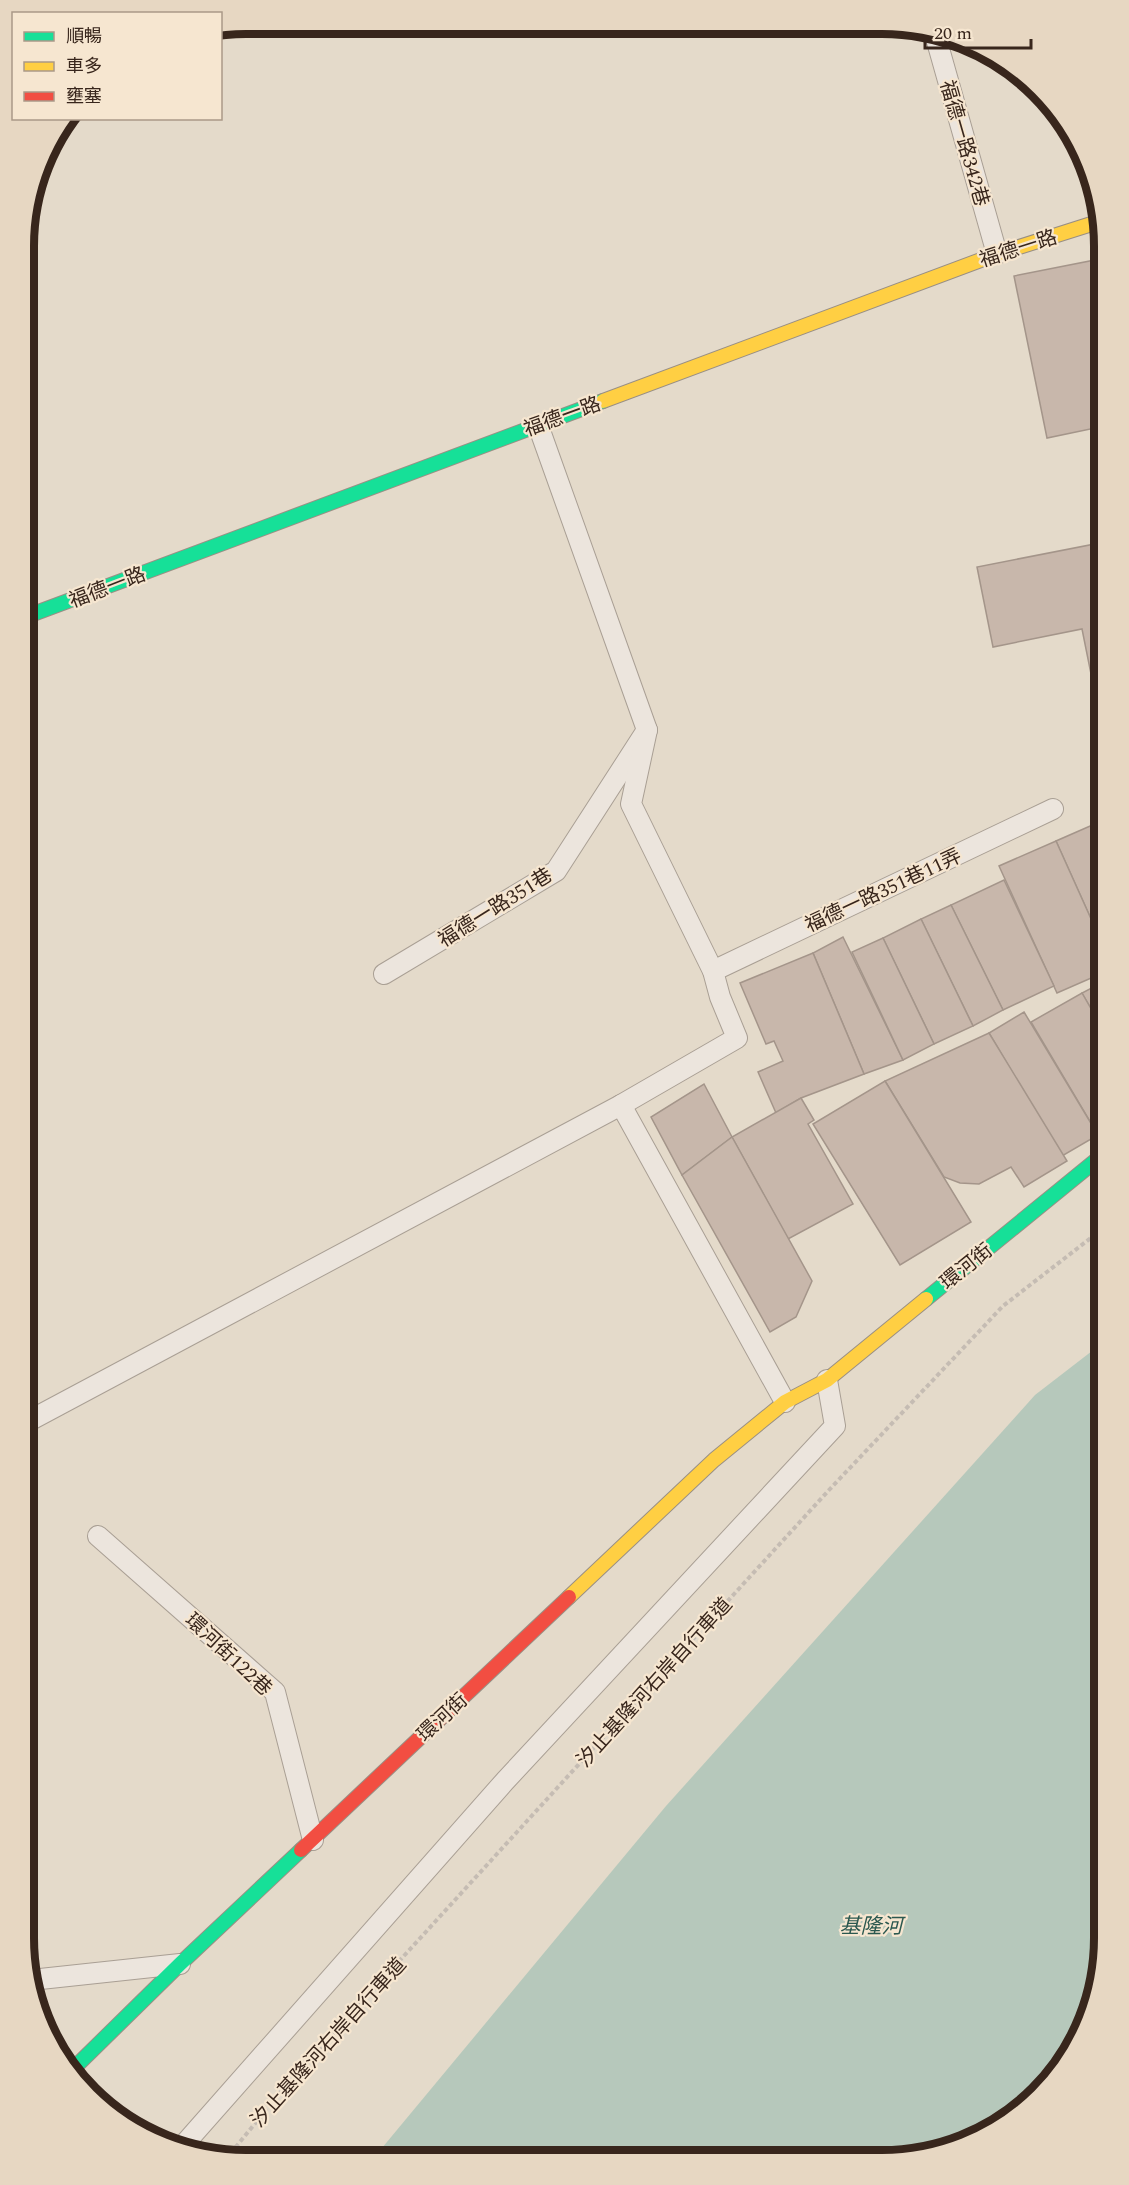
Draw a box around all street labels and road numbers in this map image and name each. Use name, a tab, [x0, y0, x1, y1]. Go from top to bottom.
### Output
street label: 福德一路342巷	[932, 77, 996, 210]
street label: 福德一路	[976, 222, 1061, 276]
street label: 福德一路	[520, 389, 605, 445]
street label: 福德一路	[65, 560, 150, 616]
street label: 福德一路351巷11弄	[800, 841, 967, 940]
street label: 福德一路351巷	[432, 861, 559, 955]
street label: 環河街	[934, 1236, 999, 1297]
street label: 汐止基隆河右岸自行車道	[570, 1591, 739, 1774]
street label: 環河街122巷	[178, 1606, 279, 1703]
street label: 環河街	[411, 1686, 475, 1749]
street label: 汐止基隆河右岸自行車道	[244, 1951, 413, 2134]

